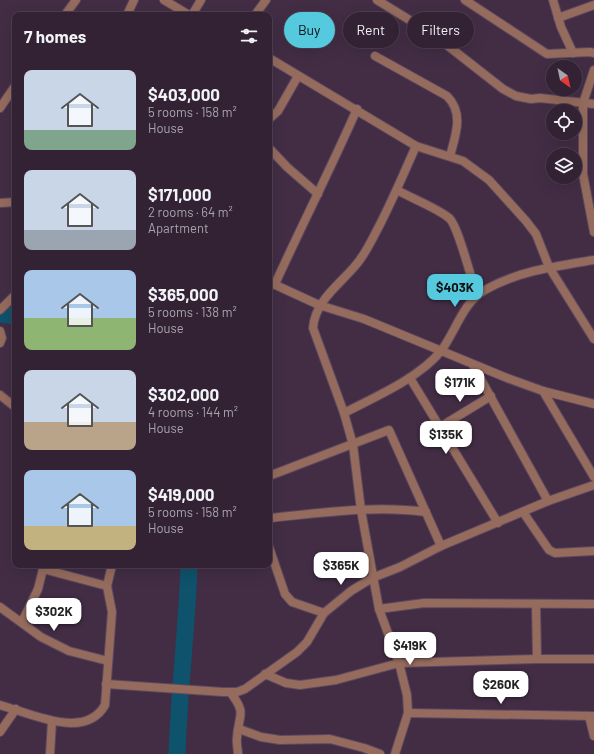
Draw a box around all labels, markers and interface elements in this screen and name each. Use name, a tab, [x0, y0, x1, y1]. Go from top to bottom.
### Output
chip: Buy	[284, 12, 335, 48]
chip: Rent	[343, 12, 399, 48]
chip: Filters	[407, 12, 474, 48]
icon: filters	[238, 25, 260, 47]
text: 7 homes	[24, 26, 86, 46]
north arrow	[546, 60, 582, 96]
map controls	[546, 60, 582, 184]
text: $403,000	[148, 84, 220, 104]
icon: home	[56, 86, 104, 134]
text: 5 rooms · 158 m²	[148, 104, 237, 120]
button: locate	[546, 104, 582, 140]
text: House	[148, 120, 184, 136]
button: layers	[546, 148, 582, 184]
text: $171,000	[148, 184, 211, 204]
icon: home	[56, 186, 104, 234]
text: 2 rooms · 64 m²	[148, 204, 233, 220]
text: Apartment	[148, 220, 209, 236]
pin: $403K	[427, 274, 483, 308]
text: $403K	[436, 279, 474, 295]
text: $365,000	[148, 284, 218, 304]
icon: home	[56, 286, 104, 334]
text: 5 rooms · 138 m²	[148, 304, 237, 320]
text: House	[148, 320, 184, 336]
pin: $171K	[432, 369, 488, 403]
text: $171K	[444, 374, 476, 390]
text: $302,000	[148, 384, 219, 404]
icon: home	[56, 386, 104, 434]
text: 4 rooms · 144 m²	[148, 404, 238, 420]
text: House	[148, 420, 184, 436]
pin: $135K	[418, 421, 474, 455]
text: $135K	[429, 426, 463, 442]
text: $419,000	[148, 484, 215, 504]
icon: home	[56, 486, 104, 534]
text: 5 rooms · 158 m²	[148, 504, 237, 520]
text: House	[148, 520, 184, 536]
pin: $365K	[313, 552, 369, 586]
text: $365K	[323, 557, 359, 573]
pin: $302K	[26, 598, 82, 632]
text: $302K	[35, 603, 73, 619]
pin: $419K	[382, 632, 438, 666]
text: $419K	[393, 637, 427, 653]
pin: $260K	[473, 671, 529, 705]
text: $260K	[482, 676, 520, 692]

